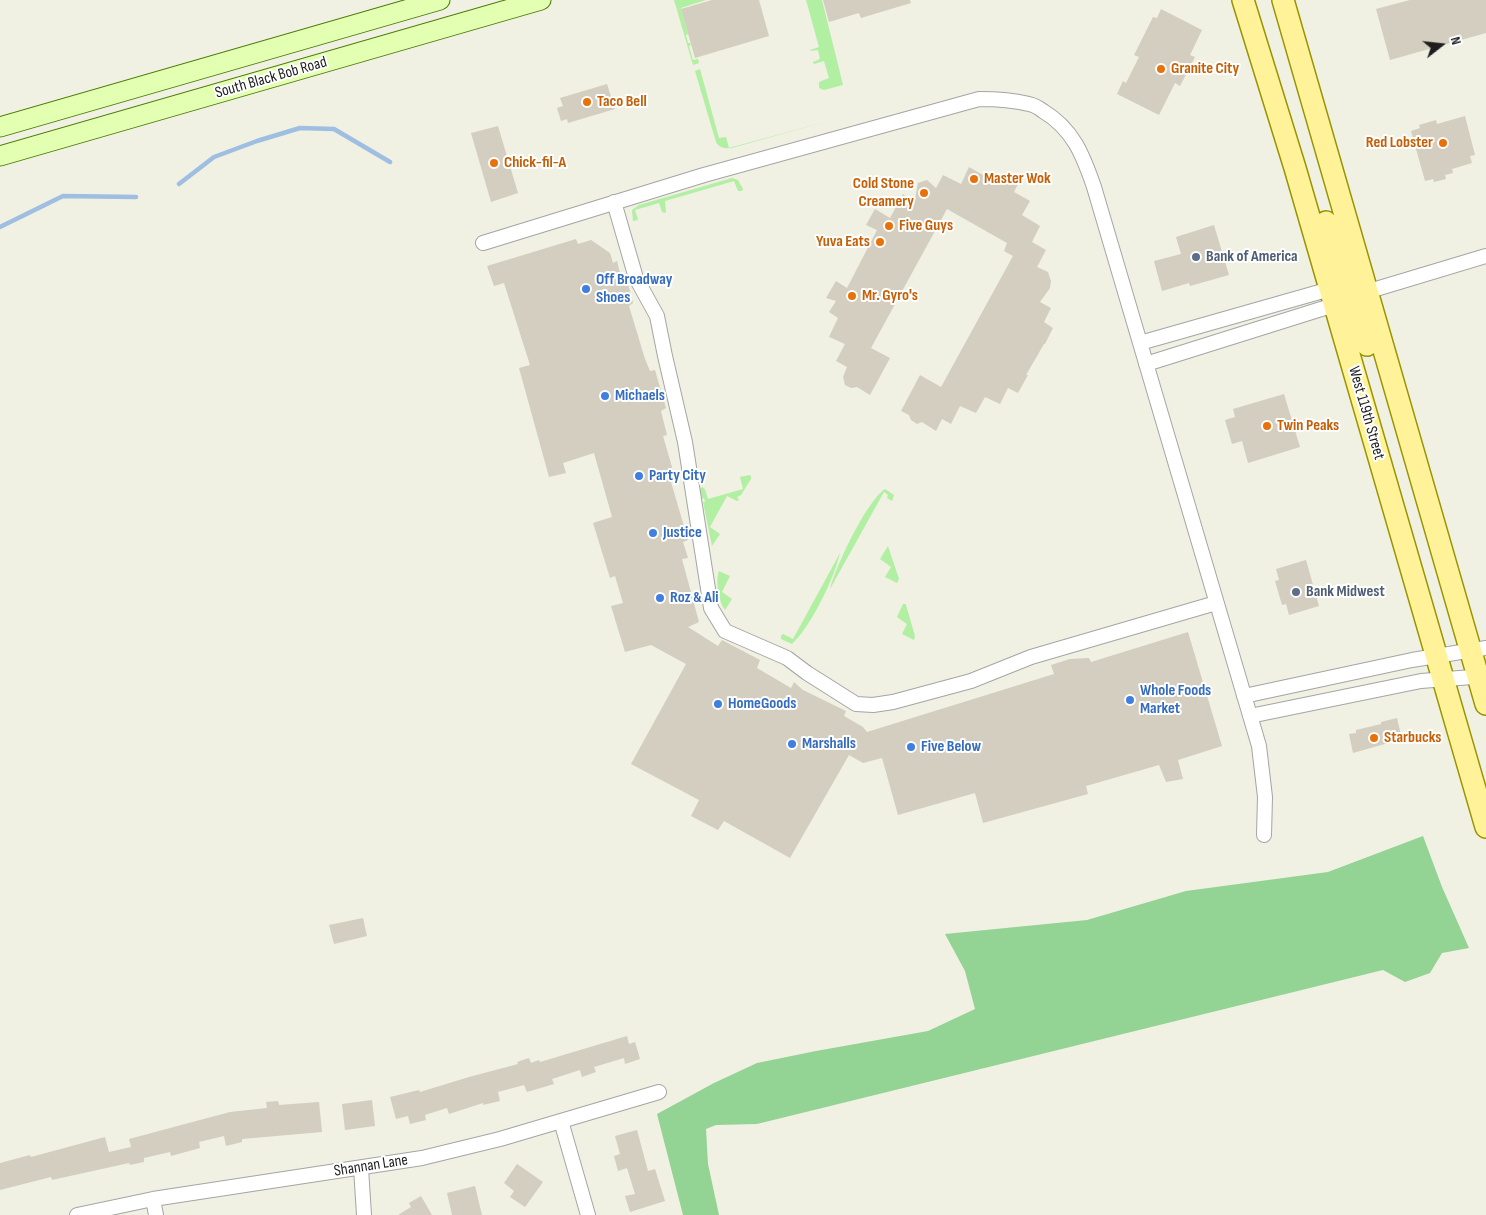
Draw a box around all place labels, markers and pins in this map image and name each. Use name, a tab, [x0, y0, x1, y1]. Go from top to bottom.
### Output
place label: Granite City	[1171, 59, 1239, 79]
marker: Granite City	[1155, 63, 1167, 75]
place label: Taco Bell	[597, 92, 647, 112]
marker: Taco Bell	[581, 96, 593, 108]
place label: Red Lobster	[1366, 133, 1433, 153]
marker: Red Lobster	[1437, 137, 1449, 149]
place label: Chick-fil-A	[504, 153, 566, 173]
marker: Chick-fil-A	[488, 157, 500, 169]
place label: Master Wok	[984, 169, 1051, 189]
marker: Master Wok	[968, 173, 980, 185]
place label: Cold Stone Creamery	[853, 174, 914, 212]
marker: Cold Stone Creamery	[918, 187, 930, 199]
place label: Five Guys	[899, 216, 953, 236]
marker: Five Guys	[883, 220, 895, 232]
place label: Yuva Eats	[816, 232, 870, 252]
marker: Yuva Eats	[874, 236, 886, 248]
place label: Bank of America	[1206, 247, 1298, 267]
marker: Bank of America	[1190, 251, 1202, 263]
place label: Off Broadway Shoes	[596, 270, 672, 308]
marker: Off Broadway Shoes	[580, 283, 592, 295]
place label: Mr. Gyro's	[862, 286, 918, 306]
marker: Mr. Gyro's	[846, 290, 858, 302]
place label: Michaels	[615, 386, 665, 406]
marker: Michaels	[599, 390, 611, 402]
place label: Twin Peaks	[1277, 416, 1339, 436]
marker: Twin Peaks	[1261, 420, 1273, 432]
place label: Party City	[649, 466, 706, 486]
marker: Party City	[633, 470, 645, 482]
place label: Justice	[663, 523, 702, 543]
marker: Justice	[647, 527, 659, 539]
place label: Bank Midwest	[1306, 582, 1385, 602]
marker: Bank Midwest	[1290, 586, 1302, 598]
place label: Roz & Ali	[670, 588, 719, 608]
marker: Roz & Ali	[654, 592, 666, 604]
place label: Whole Foods Market	[1140, 681, 1211, 719]
place label: HomeGoods	[728, 694, 796, 714]
marker: Whole Foods Market	[1124, 694, 1136, 706]
marker: HomeGoods	[712, 698, 724, 710]
place label: Starbucks	[1384, 728, 1441, 748]
marker: Starbucks	[1368, 732, 1380, 744]
place label: Marshalls	[802, 734, 856, 754]
place label: Five Below	[921, 737, 981, 757]
marker: Marshalls	[786, 738, 798, 750]
marker: Five Below	[905, 741, 917, 753]

